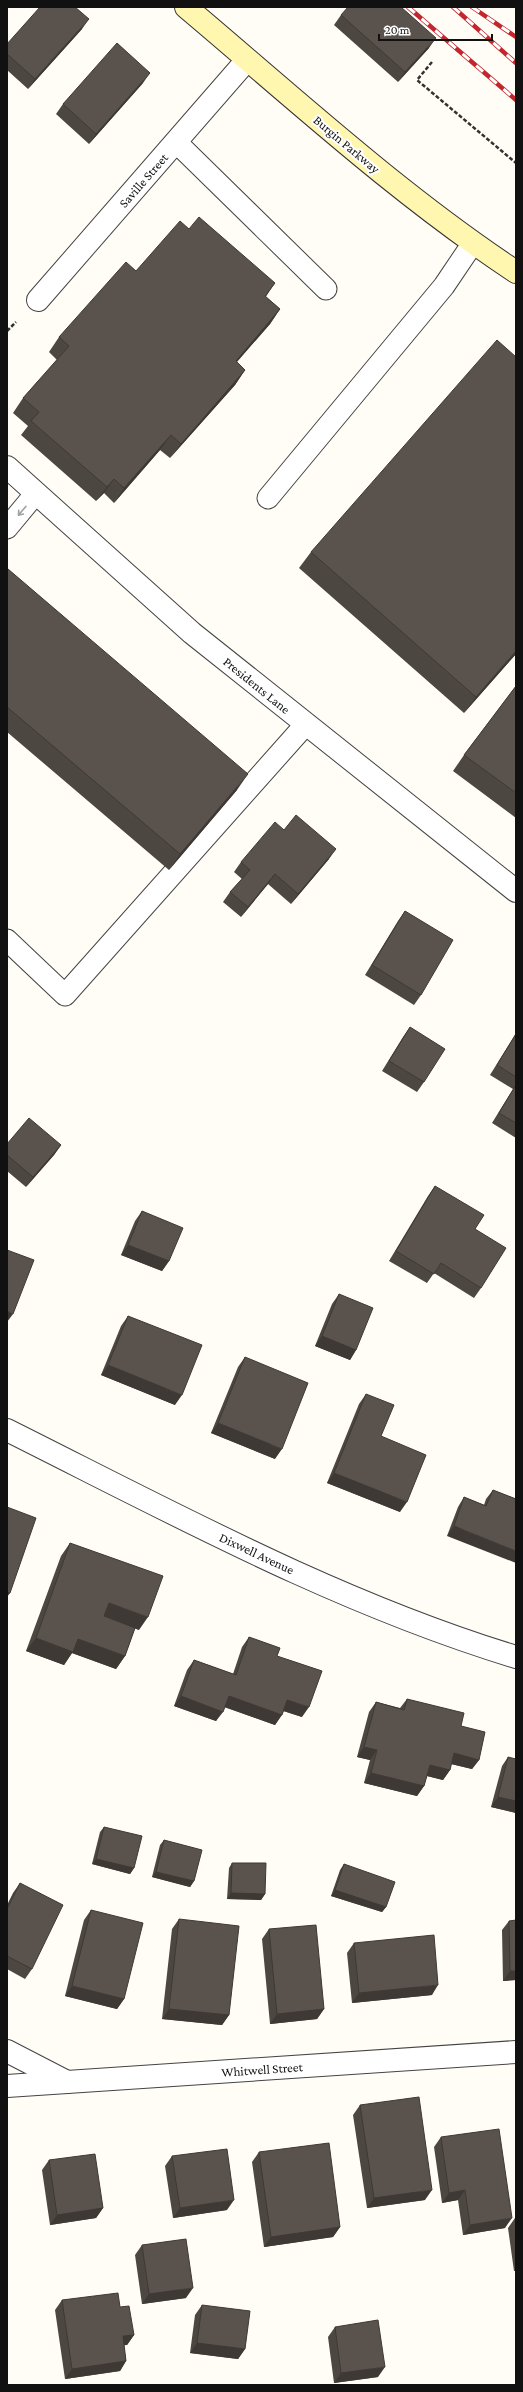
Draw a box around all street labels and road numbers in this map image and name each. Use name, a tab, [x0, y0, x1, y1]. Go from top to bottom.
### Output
street label: Burgin Parkway	[311, 112, 384, 177]
street label: Saville Street	[116, 150, 171, 210]
street label: Presidents Lane	[220, 654, 293, 717]
street label: Dixwell Avenue	[217, 1530, 297, 1577]
street label: Whitwell Street	[221, 2059, 304, 2080]

